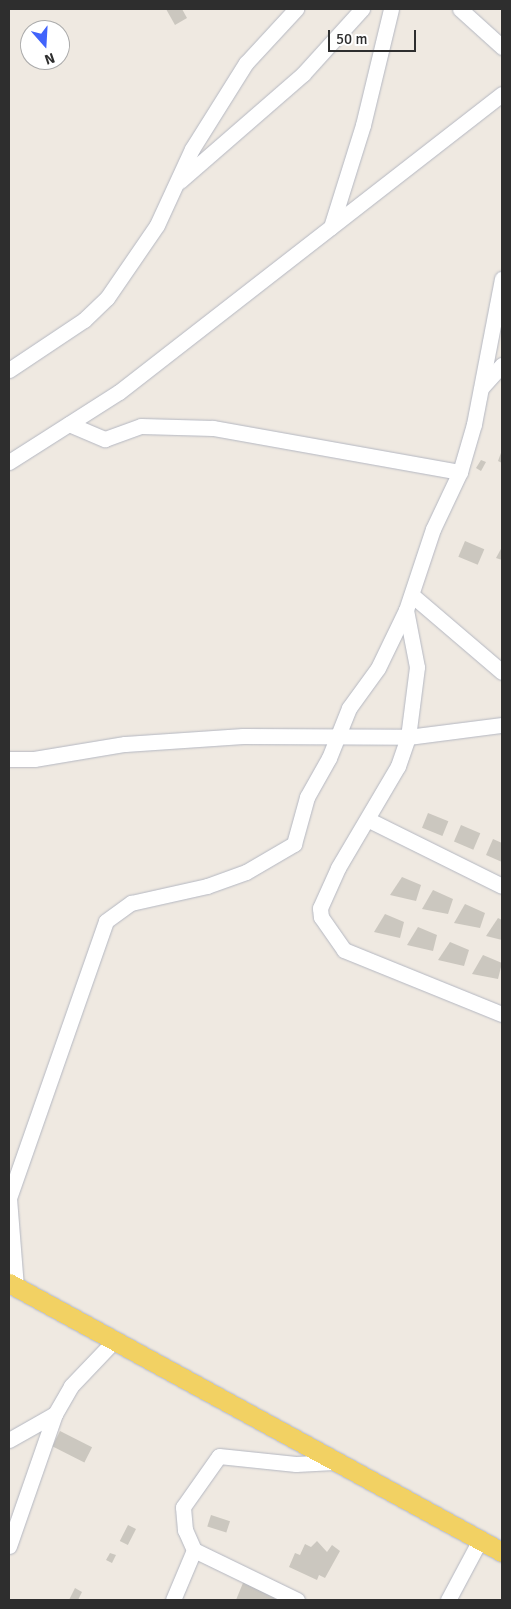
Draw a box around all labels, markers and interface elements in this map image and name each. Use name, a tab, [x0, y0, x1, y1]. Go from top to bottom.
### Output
north arrow	[20, 20, 70, 70]
scale bar	[331, 20, 418, 52]
text: 50 m	[336, 30, 367, 48]
text: N	[42, 49, 57, 68]

